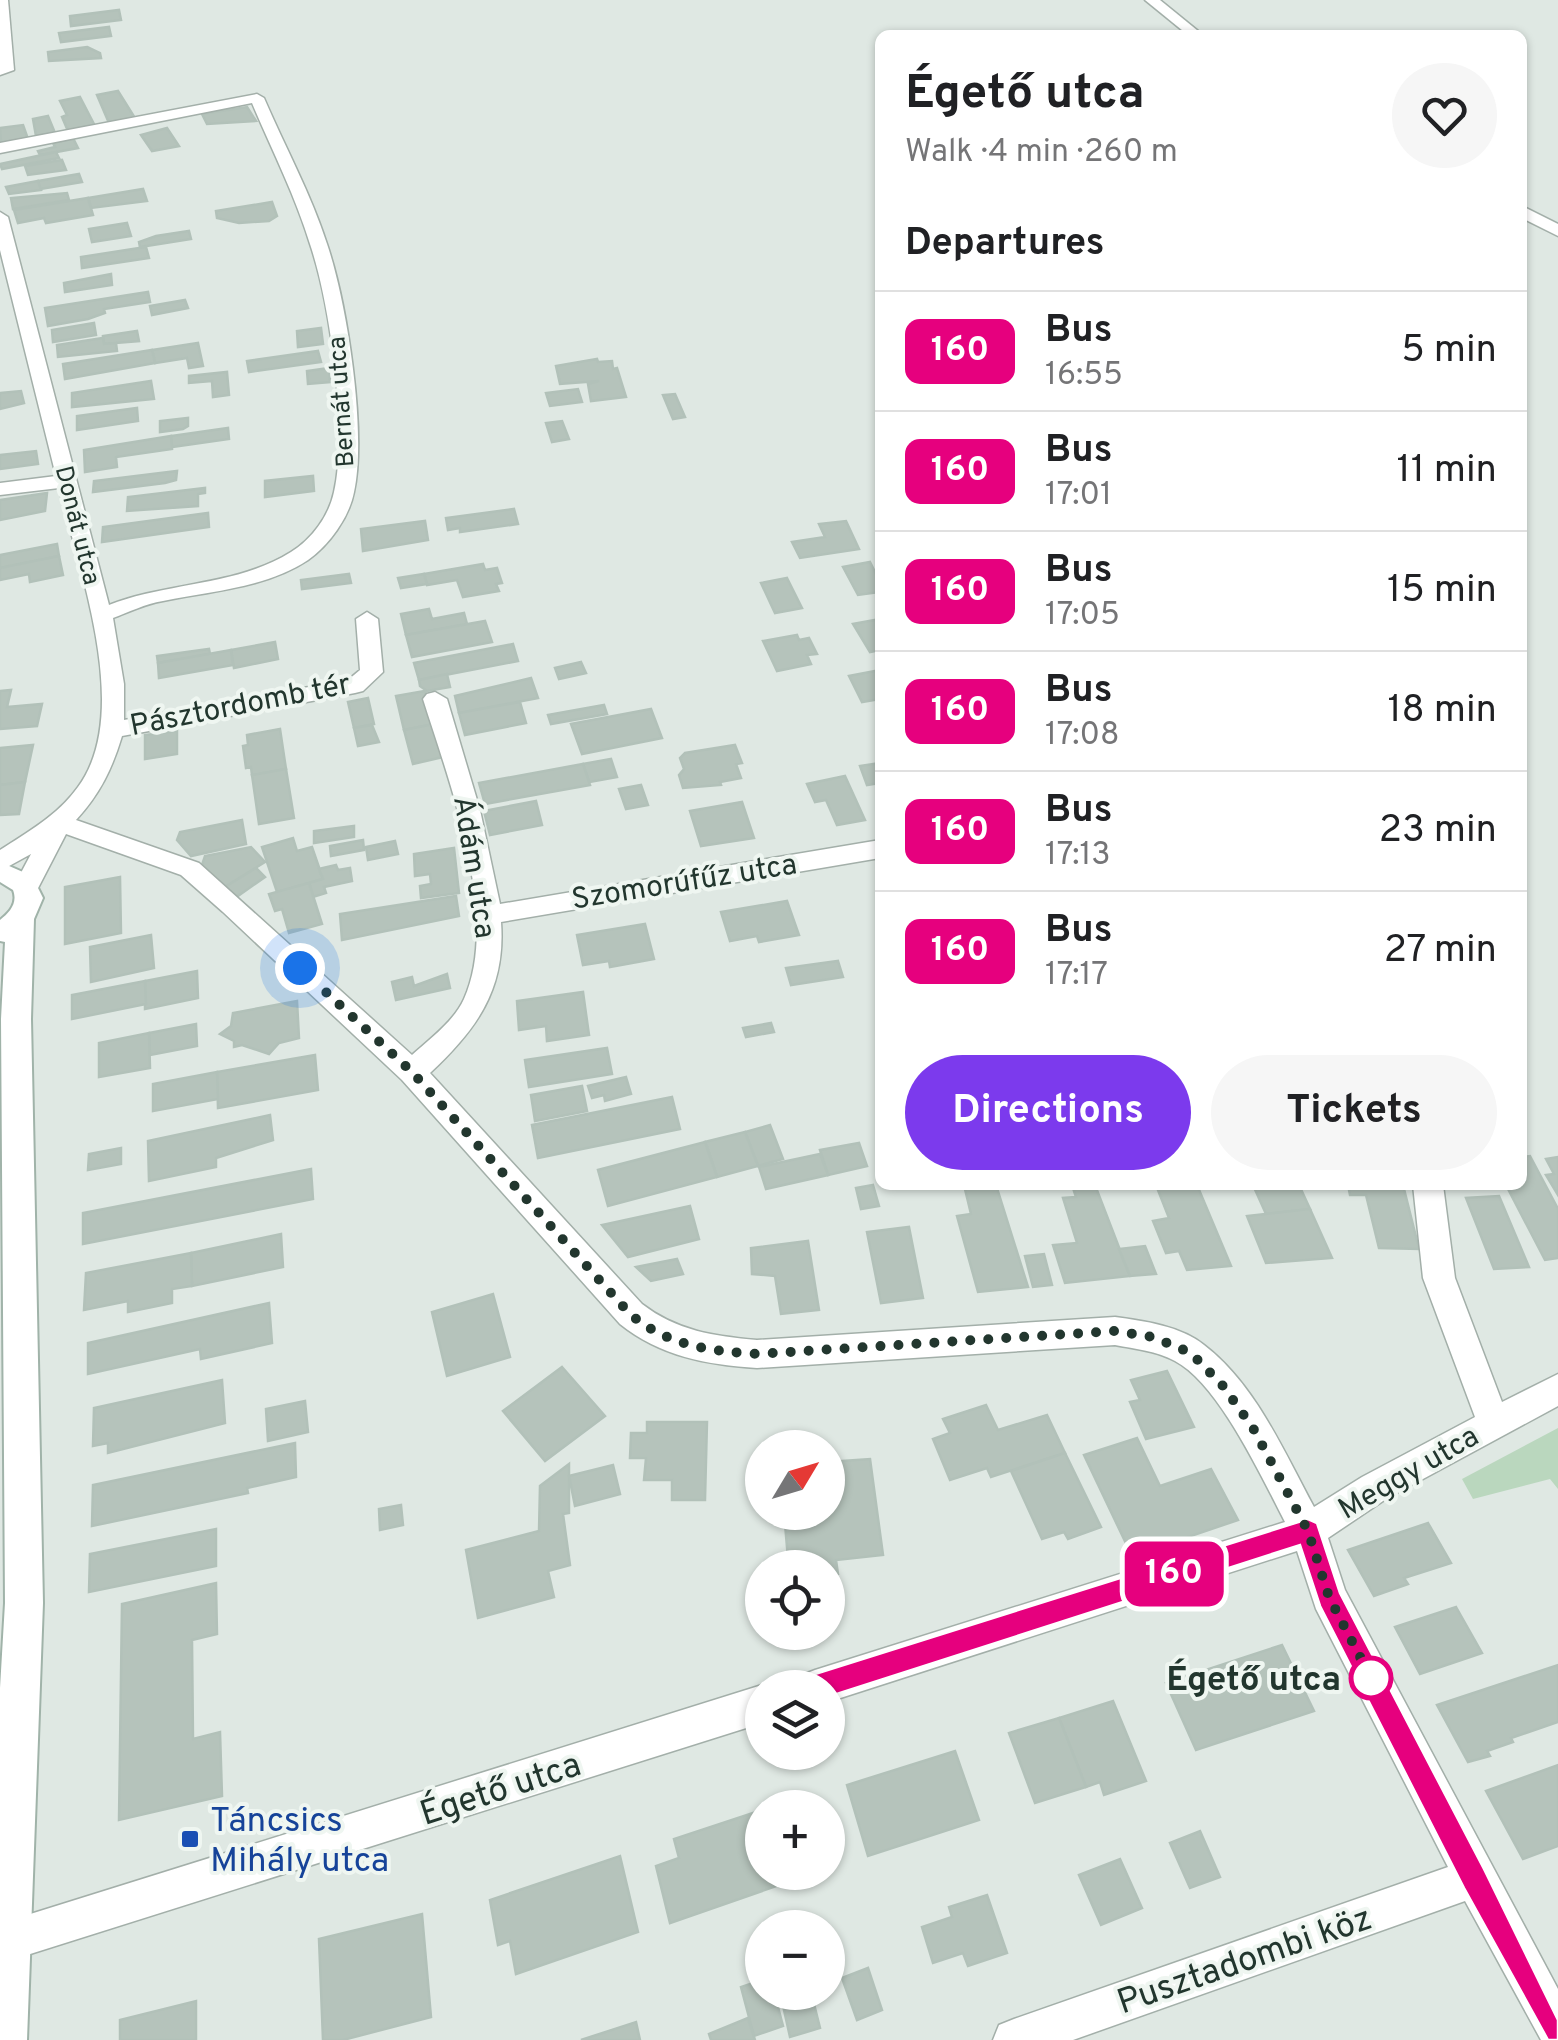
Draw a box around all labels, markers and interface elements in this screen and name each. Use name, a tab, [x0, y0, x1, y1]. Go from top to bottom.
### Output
button: heart	[1392, 63, 1497, 168]
text: Égető utca	[905, 65, 1145, 125]
text: Walk · 4 min · 260 m	[905, 133, 1178, 173]
text: Departures	[905, 220, 1105, 269]
text: Bus	[1045, 307, 1112, 356]
text: 5 min	[1401, 327, 1497, 376]
text: 160	[931, 329, 989, 373]
street label: Bernát utca	[322, 335, 364, 468]
text: 16:55	[1045, 356, 1123, 396]
text: Bus	[1045, 427, 1112, 476]
text: 11 min	[1396, 447, 1497, 496]
text: 160	[931, 449, 989, 493]
street label: Donát utca	[46, 463, 106, 589]
text: 17:01	[1045, 476, 1112, 516]
text: Bus	[1045, 547, 1112, 596]
text: 15 min	[1387, 567, 1497, 616]
text: 160	[931, 569, 989, 613]
text: 17:05	[1045, 596, 1120, 636]
street label: Pásztordomb tér	[127, 667, 354, 746]
text: Bus	[1045, 667, 1112, 716]
text: 18 min	[1387, 687, 1497, 736]
text: 160	[931, 689, 989, 733]
text: 17:08	[1045, 716, 1120, 756]
text: Bus	[1045, 787, 1112, 836]
street label: Ádám utca	[443, 793, 504, 941]
text: 23 min	[1379, 807, 1497, 856]
text: 160	[931, 809, 989, 853]
text: 17:13	[1045, 836, 1111, 876]
street label: Szomorúfűz utca	[569, 847, 800, 920]
text: Bus	[1045, 907, 1112, 956]
text: 27 min	[1384, 927, 1497, 976]
text: 160	[931, 929, 989, 973]
your location	[275, 943, 325, 993]
text: 17:17	[1045, 956, 1108, 996]
button: Directions	[905, 1055, 1191, 1170]
button: Tickets	[1211, 1055, 1497, 1170]
street label: Meggy utca	[1332, 1419, 1486, 1529]
north arrow	[745, 1430, 845, 1530]
map controls	[745, 1430, 845, 2010]
line badge: 160	[1116, 1542, 1232, 1606]
button: locate	[745, 1550, 845, 1650]
text: 160	[1145, 1552, 1203, 1596]
marker: Égető utca	[1350, 1657, 1392, 1699]
place label: Égető utca	[1166, 1658, 1341, 1703]
button: layers	[745, 1670, 845, 1770]
street label: Égető utca	[415, 1743, 587, 1838]
button: +	[745, 1790, 845, 1890]
place label: Táncsics Mihály utca	[210, 1800, 389, 1884]
marker: Táncsics Mihály utca	[179, 1828, 201, 1850]
street label: Pusztadombi köz	[1112, 1898, 1378, 2026]
button: −	[745, 1910, 845, 2010]

